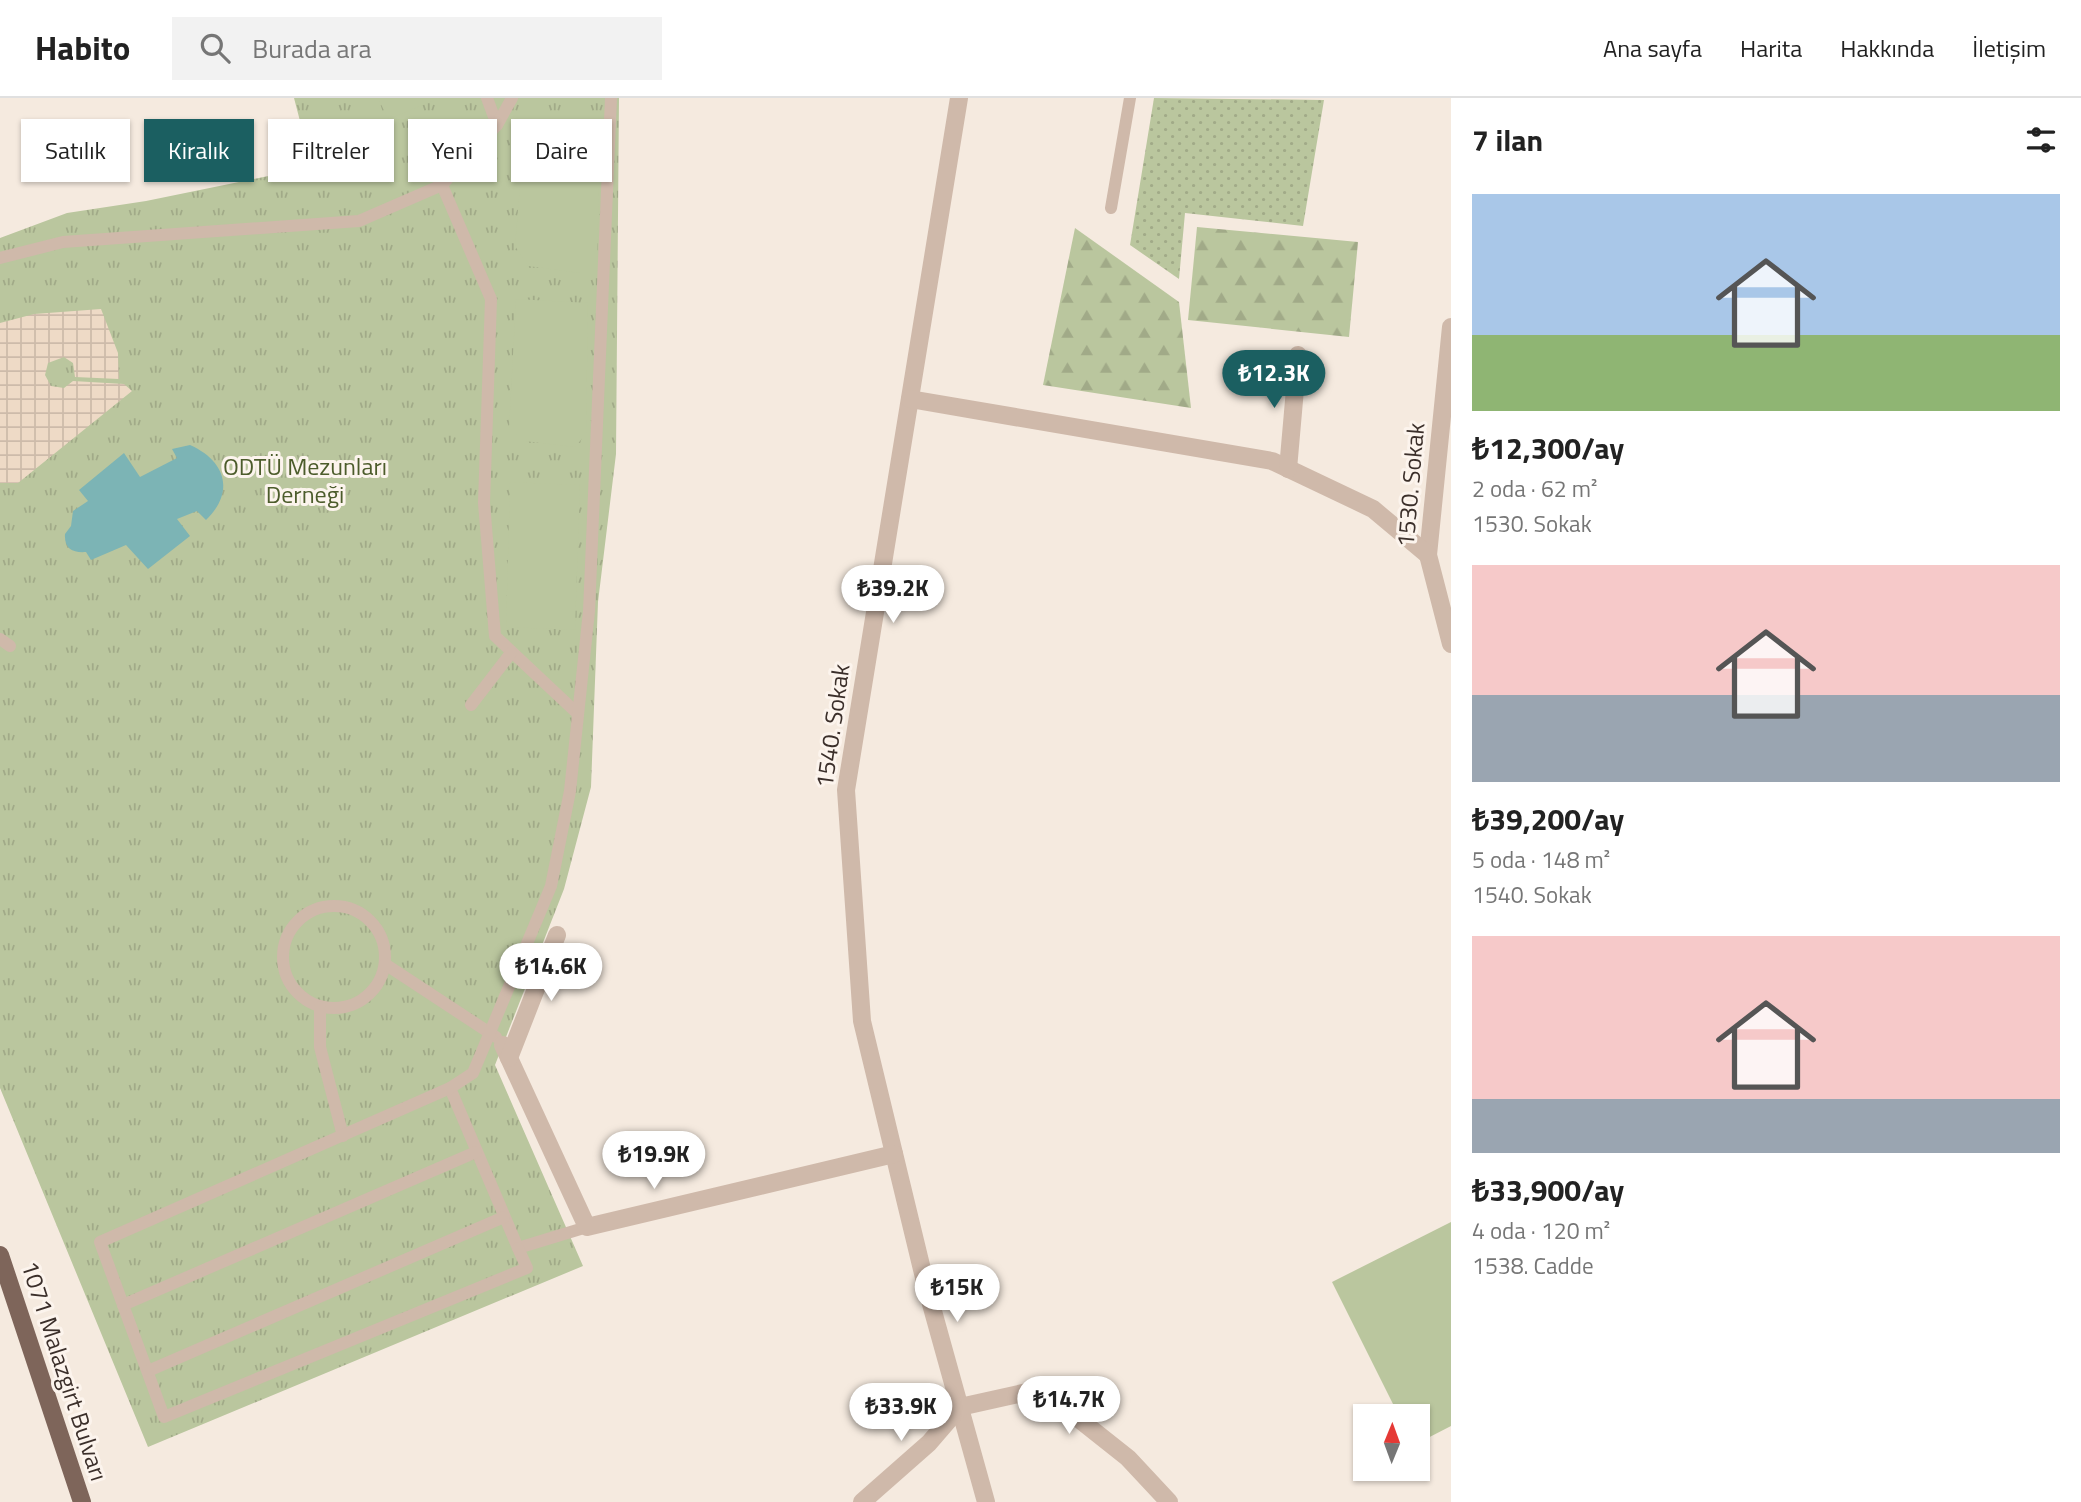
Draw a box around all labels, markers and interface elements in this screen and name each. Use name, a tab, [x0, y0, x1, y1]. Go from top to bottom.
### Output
search box	[172, 17, 662, 80]
text: Habito	[35, 23, 130, 73]
icon: search	[196, 29, 234, 67]
text: Burada ara	[252, 29, 372, 68]
text: Ana sayfa	[1603, 30, 1702, 66]
text: Harita	[1740, 30, 1802, 66]
text: Hakkında	[1840, 30, 1934, 66]
text: İletişim	[1972, 30, 2046, 66]
text: 7 ilan	[1472, 117, 1543, 163]
chip: Satılık	[21, 119, 130, 182]
chip: Kiralık	[144, 119, 254, 182]
chip: Filtreler	[268, 119, 394, 182]
chip: Yeni	[408, 119, 497, 182]
chip: Daire	[511, 119, 612, 182]
icon: filters	[2022, 121, 2060, 159]
icon: home	[1703, 240, 1829, 366]
pin: ₺12.3K	[1217, 350, 1331, 410]
text: ₺12.3K	[1238, 355, 1310, 390]
street label: 1530. Sokak	[1387, 421, 1433, 549]
text: ₺12,300/ay	[1472, 425, 1624, 471]
park label: ODTÜ Mezunları Derneği	[223, 448, 387, 512]
text: 2 oda · 62 m²	[1472, 471, 1597, 506]
text: 1530. Sokak	[1472, 506, 1592, 541]
pin: ₺39.2K	[836, 566, 950, 625]
text: ₺39.2K	[857, 570, 929, 605]
icon: home	[1703, 611, 1829, 737]
street label: 1540. Sokak	[805, 661, 859, 790]
text: ₺39,200/ay	[1472, 796, 1624, 842]
text: 5 oda · 148 m²	[1472, 842, 1610, 877]
text: 1540. Sokak	[1472, 877, 1592, 912]
pin: ₺14.6K	[494, 944, 608, 1003]
text: ₺14.6K	[515, 948, 587, 983]
icon: home	[1703, 982, 1829, 1108]
pin: ₺19.9K	[597, 1132, 711, 1191]
text: ₺19.9K	[618, 1136, 690, 1171]
text: ₺33,900/ay	[1472, 1167, 1624, 1213]
text: 4 oda · 120 m²	[1472, 1213, 1610, 1248]
text: 1538. Cadde	[1472, 1248, 1594, 1283]
street label: 1071 Malazgirt Bulvarı	[12, 1256, 118, 1485]
pin: ₺15K	[916, 1264, 998, 1324]
text: ₺15K	[931, 1269, 983, 1304]
pin: ₺14.7K	[1012, 1376, 1126, 1436]
text: ₺14.7K	[1033, 1381, 1105, 1416]
pin: ₺33.9K	[844, 1384, 958, 1443]
text: ₺33.9K	[865, 1388, 937, 1423]
north arrow	[1353, 1404, 1430, 1480]
map controls	[1353, 1404, 1430, 1481]

